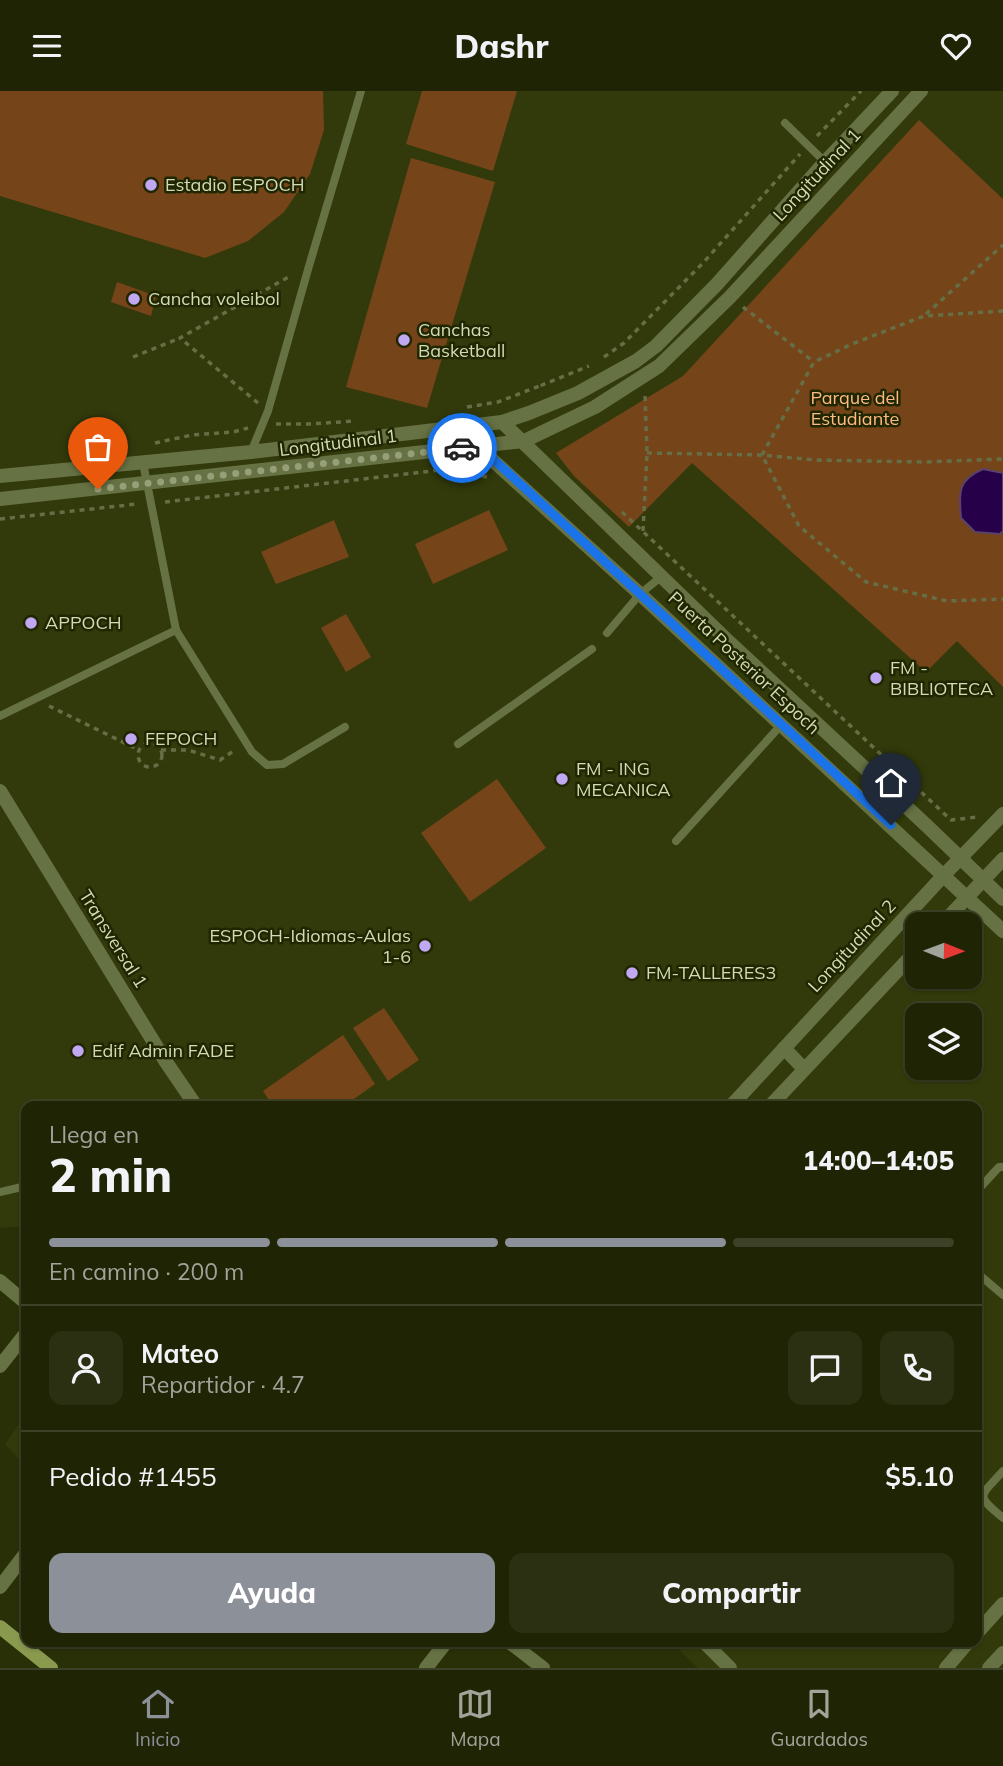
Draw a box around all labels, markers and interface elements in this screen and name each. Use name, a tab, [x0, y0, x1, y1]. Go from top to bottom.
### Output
text: Dashr	[455, 26, 548, 66]
icon: menu	[28, 27, 66, 65]
icon: heart	[937, 27, 975, 65]
street label: Longitudinal 1	[768, 123, 865, 226]
place label: Estadio ESPOCH	[165, 173, 305, 196]
marker: Estadio ESPOCH	[143, 177, 159, 193]
place label: Cancha voleibol	[148, 287, 280, 310]
marker: Cancha voleibol	[126, 291, 142, 307]
place label: Canchas Basketball	[418, 318, 505, 362]
marker: Canchas Basketball	[396, 332, 412, 348]
park label: Parque del Estudiante	[810, 386, 900, 430]
courier	[427, 413, 497, 483]
pin	[68, 417, 128, 489]
street label: Longitudinal 1	[278, 424, 398, 461]
icon: bag	[79, 428, 117, 466]
icon: car	[443, 429, 481, 467]
street label: Puerta Posterior Espoch	[664, 586, 825, 739]
place label: APPOCH	[45, 611, 122, 634]
marker: APPOCH	[23, 615, 39, 631]
place label: FM - BIBLIOTECA	[890, 656, 993, 700]
marker: FM - BIBLIOTECA	[868, 670, 884, 686]
place label: FEPOCH	[145, 727, 217, 750]
marker: FEPOCH	[123, 731, 139, 747]
pin	[861, 753, 921, 825]
place label: FM - ING MECANICA	[576, 757, 671, 801]
icon: home	[872, 764, 910, 802]
marker: FM - ING MECANICA	[554, 771, 570, 787]
street label: Transversal 1	[74, 885, 153, 992]
street label: Longitudinal 2	[803, 894, 900, 997]
north arrow	[905, 912, 982, 989]
map controls	[905, 912, 982, 1080]
place label: ESPOCH-Idiomas-Aulas 1-6	[210, 924, 411, 968]
marker: ESPOCH-Idiomas-Aulas 1-6	[417, 938, 433, 954]
place label: FM-TALLERES3	[646, 961, 776, 984]
marker: FM-TALLERES3	[624, 965, 640, 981]
button: layers	[905, 1003, 982, 1080]
place label: Edif Admin FADE	[92, 1039, 234, 1062]
marker: Edif Admin FADE	[70, 1043, 86, 1059]
text: Llega en	[49, 1120, 139, 1149]
text: 14:00–14:05	[803, 1144, 954, 1177]
text: 2 min	[49, 1146, 172, 1204]
text: En camino · 200 m	[49, 1257, 244, 1286]
button: person	[49, 1331, 123, 1405]
button: chat	[788, 1331, 862, 1405]
button: phone	[880, 1331, 954, 1405]
text: Mateo	[141, 1337, 219, 1370]
text: Repartidor · 4.7	[141, 1370, 305, 1399]
text: Pedido #1455	[49, 1460, 217, 1493]
text: $5.10	[885, 1460, 954, 1493]
button: Ayuda	[49, 1553, 495, 1633]
button: Compartir	[509, 1553, 954, 1633]
tab: Inicio	[135, 1685, 180, 1751]
tab: Mapa	[450, 1685, 501, 1751]
tab: Guardados	[771, 1685, 868, 1751]

